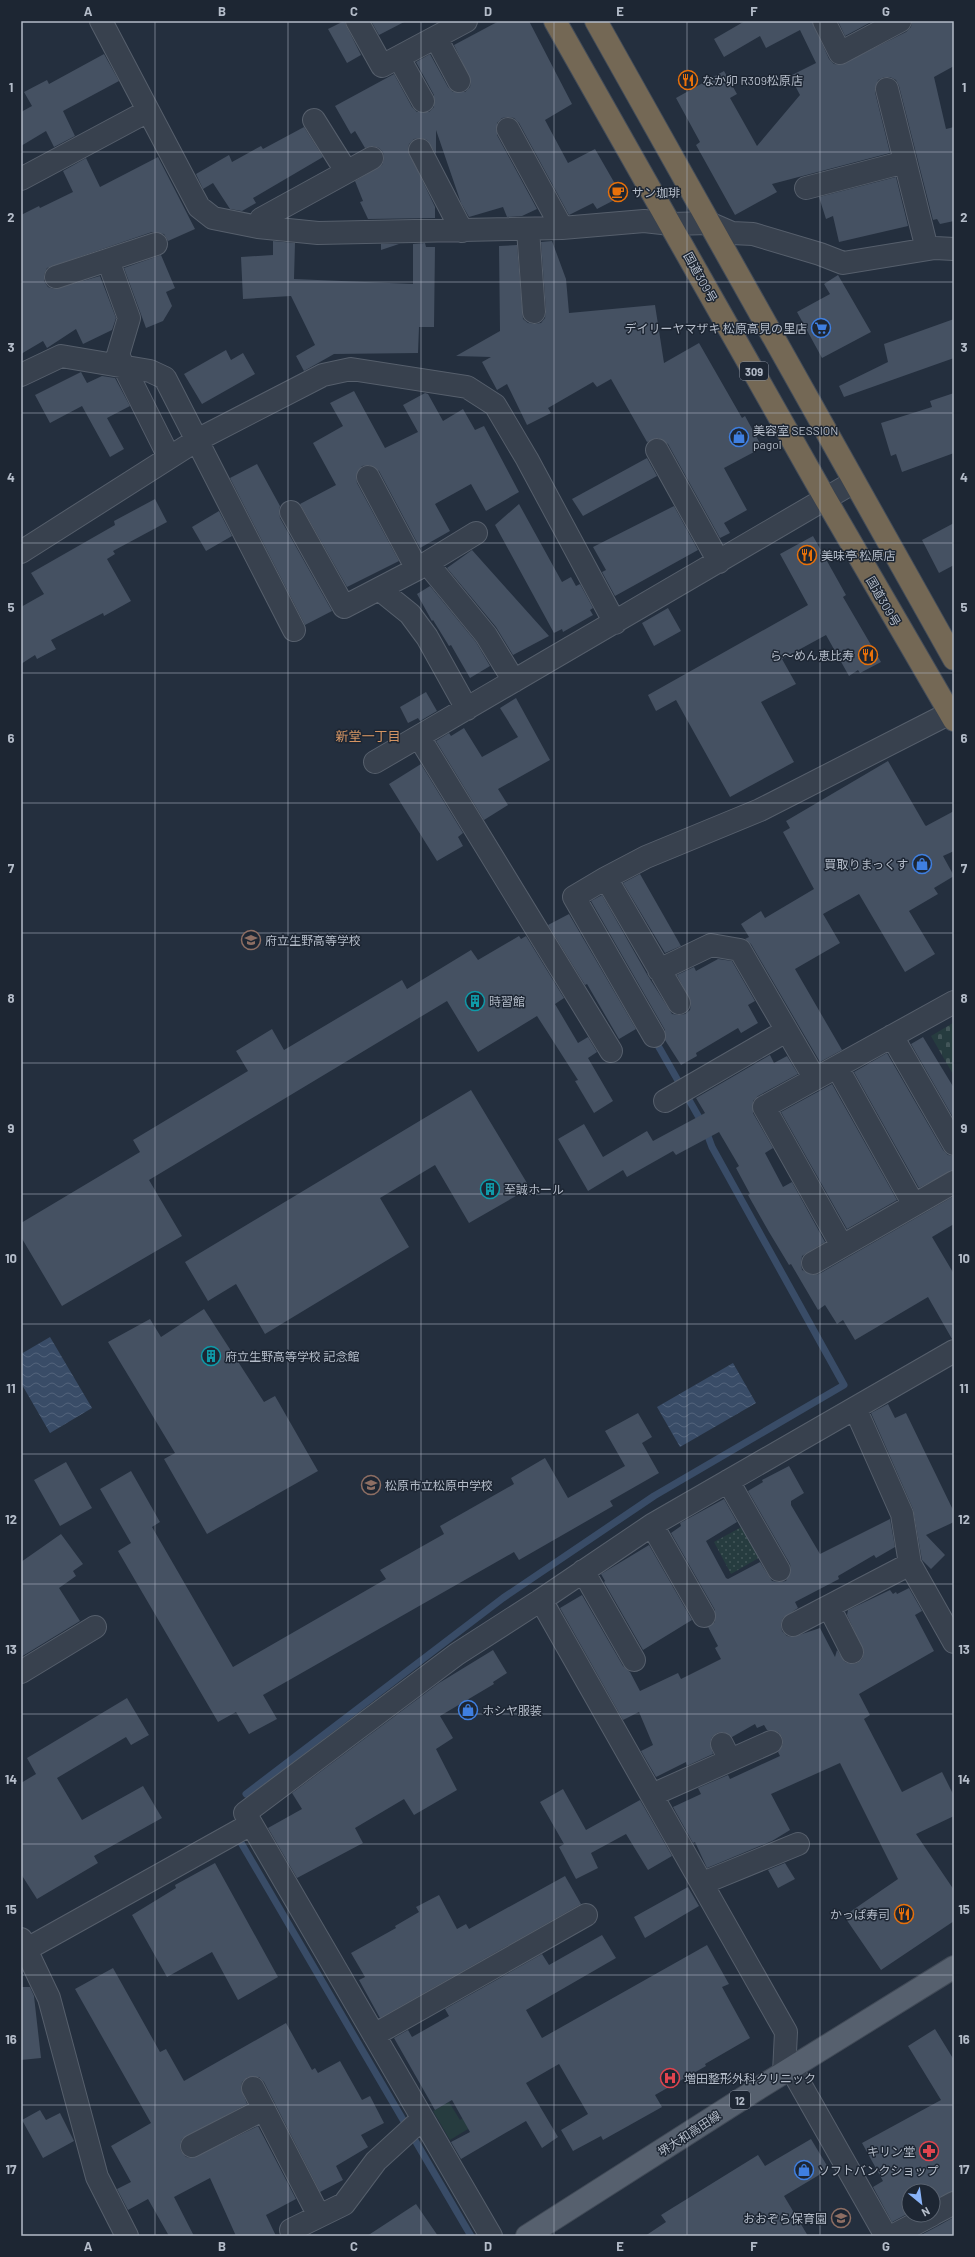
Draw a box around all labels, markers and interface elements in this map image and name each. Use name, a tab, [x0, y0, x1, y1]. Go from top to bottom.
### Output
text: A	[84, 3, 93, 19]
text: B	[218, 3, 226, 19]
text: C	[350, 3, 358, 19]
text: D	[484, 3, 492, 19]
text: E	[616, 3, 624, 19]
text: F	[750, 3, 758, 19]
text: G	[882, 3, 890, 19]
restaurant icon: なか卯 R309松原店	[677, 69, 699, 91]
place label: なか卯 R309松原店	[702, 73, 803, 87]
text: 1	[9, 79, 13, 95]
text: 1	[962, 79, 966, 95]
cafe icon: サン珈琲	[607, 181, 629, 203]
place label: サン珈琲	[632, 185, 680, 199]
text: 2	[7, 209, 15, 225]
text: 2	[960, 209, 968, 225]
street label: 国道309号	[681, 249, 721, 305]
supermarket icon: デイリーヤマザキ 松原高見の里店	[810, 317, 832, 339]
place label: デイリーヤマザキ 松原高見の里店	[625, 321, 807, 335]
text: 3	[7, 339, 15, 355]
text: 3	[960, 339, 968, 355]
road number: 309	[740, 362, 768, 380]
place label: 美容室 SESSION pagol	[753, 423, 838, 451]
shop icon: 美容室 SESSION pagol	[728, 426, 750, 448]
text: 4	[7, 469, 15, 485]
text: 4	[960, 469, 968, 485]
restaurant icon: 美味亭 松原店	[796, 544, 818, 566]
place label: 美味亭 松原店	[821, 548, 895, 562]
street label: 国道309号	[864, 574, 904, 628]
text: 5	[7, 599, 15, 615]
text: 5	[960, 599, 968, 615]
restaurant icon: ら～めん恵比寿	[857, 644, 879, 666]
place label: ら～めん恵比寿	[770, 648, 854, 662]
district label: 新堂一丁目	[335, 728, 401, 744]
text: 6	[8, 730, 15, 746]
text: 6	[961, 730, 968, 746]
shop icon: 買取りまっくす	[911, 853, 933, 875]
place label: 買取りまっくす	[824, 857, 908, 871]
text: 7	[8, 860, 15, 876]
text: 7	[961, 860, 968, 876]
school or university icon: 府立生野高等学校	[240, 929, 262, 951]
place label: 府立生野高等学校	[265, 933, 361, 947]
text: 8	[7, 990, 15, 1006]
building icon: 時習館	[464, 990, 486, 1012]
text: 8	[960, 990, 968, 1006]
place label: 時習館	[489, 994, 525, 1008]
text: 9	[8, 1120, 15, 1136]
text: 9	[961, 1120, 968, 1136]
building icon: 至誠ホール	[479, 1178, 501, 1200]
place label: 至誠ホール	[504, 1182, 564, 1196]
text: 10	[5, 1250, 17, 1266]
text: 10	[958, 1250, 970, 1266]
building icon: 府立生野高等学校 記念館	[200, 1345, 222, 1367]
place label: 府立生野高等学校 記念館	[225, 1349, 359, 1363]
text: 11	[6, 1380, 16, 1396]
text: 11	[959, 1380, 969, 1396]
school or university icon: 松原市立松原中学校	[360, 1474, 382, 1496]
place label: 松原市立松原中学校	[385, 1478, 493, 1492]
text: 12	[5, 1511, 17, 1527]
text: 12	[958, 1511, 970, 1527]
text: 13	[5, 1641, 17, 1657]
text: 13	[958, 1641, 970, 1657]
shop icon: ホシヤ服装	[457, 1699, 479, 1721]
place label: ホシヤ服装	[482, 1703, 542, 1717]
text: 14	[5, 1771, 17, 1787]
text: 14	[958, 1771, 970, 1787]
text: 15	[5, 1901, 17, 1917]
text: 15	[958, 1901, 970, 1917]
restaurant icon: かっぱ寿司	[893, 1903, 915, 1925]
place label: かっぱ寿司	[830, 1907, 890, 1921]
text: 16	[5, 2031, 17, 2047]
text: 16	[958, 2031, 970, 2047]
hospital icon: 増田整形外科クリニック	[659, 2067, 681, 2089]
place label: 増田整形外科クリニック	[684, 2071, 816, 2085]
road number: 12	[730, 2091, 750, 2109]
street label: 堺大和高田線	[655, 2108, 723, 2158]
pharmacy icon: キリン堂	[918, 2140, 940, 2162]
place label: キリン堂	[867, 2144, 915, 2158]
shop icon: ソフトバンクショップ	[793, 2159, 815, 2181]
text: 17	[5, 2161, 17, 2177]
text: 17	[958, 2161, 970, 2177]
place label: ソフトバンクショップ	[818, 2163, 939, 2177]
north arrow	[901, 2183, 941, 2223]
text: N	[920, 2205, 932, 2220]
school or university icon: おおぞら保育園	[830, 2207, 852, 2229]
place label: おおぞら保育園	[743, 2211, 827, 2225]
text: A	[84, 2238, 93, 2254]
text: B	[218, 2238, 226, 2254]
text: C	[350, 2238, 358, 2254]
text: D	[484, 2238, 492, 2254]
text: E	[616, 2238, 624, 2254]
text: F	[750, 2238, 758, 2254]
text: G	[882, 2238, 890, 2254]

